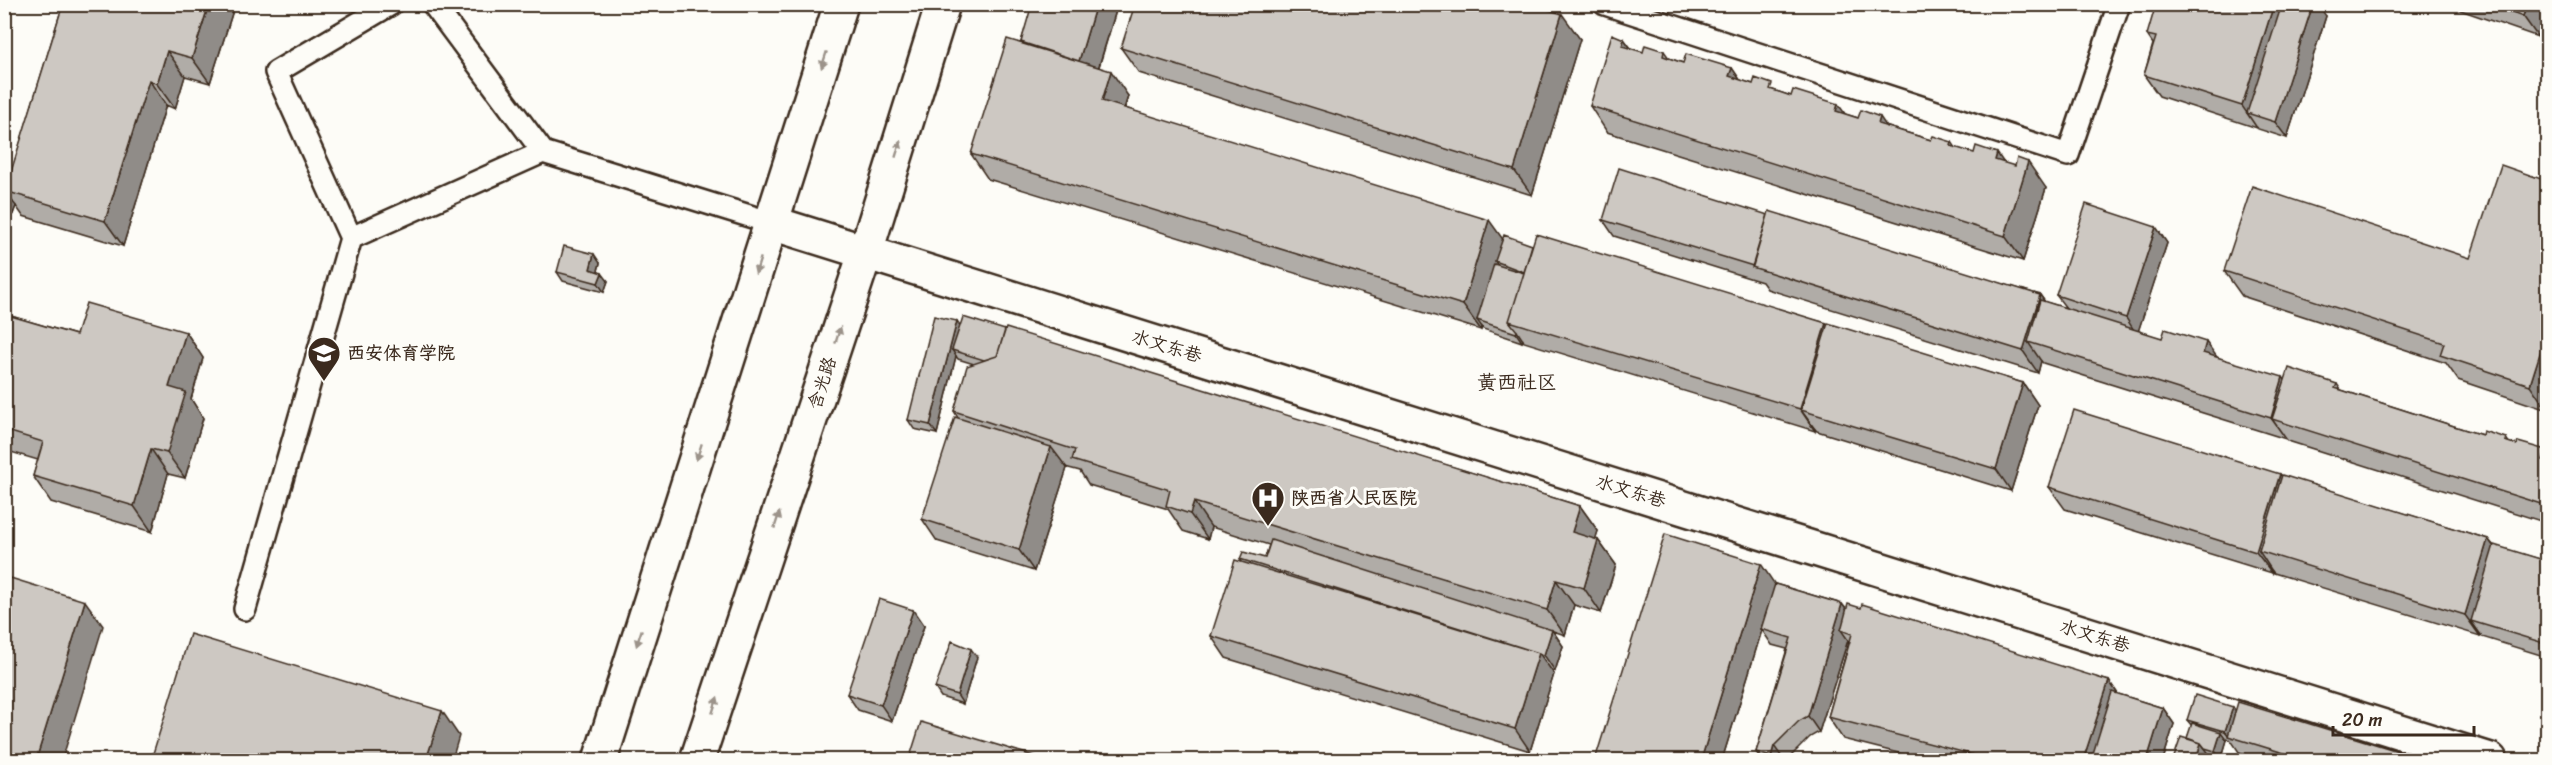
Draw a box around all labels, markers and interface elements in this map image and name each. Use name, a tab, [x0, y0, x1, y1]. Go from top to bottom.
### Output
one-way arrow	[818, 51, 828, 69]
one-way arrow	[894, 140, 903, 158]
one-way arrow	[753, 257, 762, 275]
street label: 水文东巷	[1128, 320, 1206, 372]
one-way arrow	[834, 326, 844, 344]
school or university icon: 西安体育学院	[306, 335, 342, 382]
place label: 西安体育学院	[347, 337, 455, 369]
street label: 含光路	[798, 352, 846, 414]
district label: 黄西社区	[1477, 365, 1557, 400]
one-way arrow	[693, 443, 703, 461]
street label: 水文东巷	[1592, 465, 1670, 517]
hospital icon: 陕西省人民医院	[1250, 480, 1286, 527]
place label: 陕西省人民医院	[1291, 482, 1417, 514]
one-way arrow	[773, 511, 782, 529]
street label: 水文东巷	[2056, 610, 2134, 662]
one-way arrow	[634, 629, 644, 647]
one-way arrow	[711, 696, 721, 714]
scale bar	[2333, 699, 2474, 737]
text: 20 m	[2342, 704, 2382, 736]

